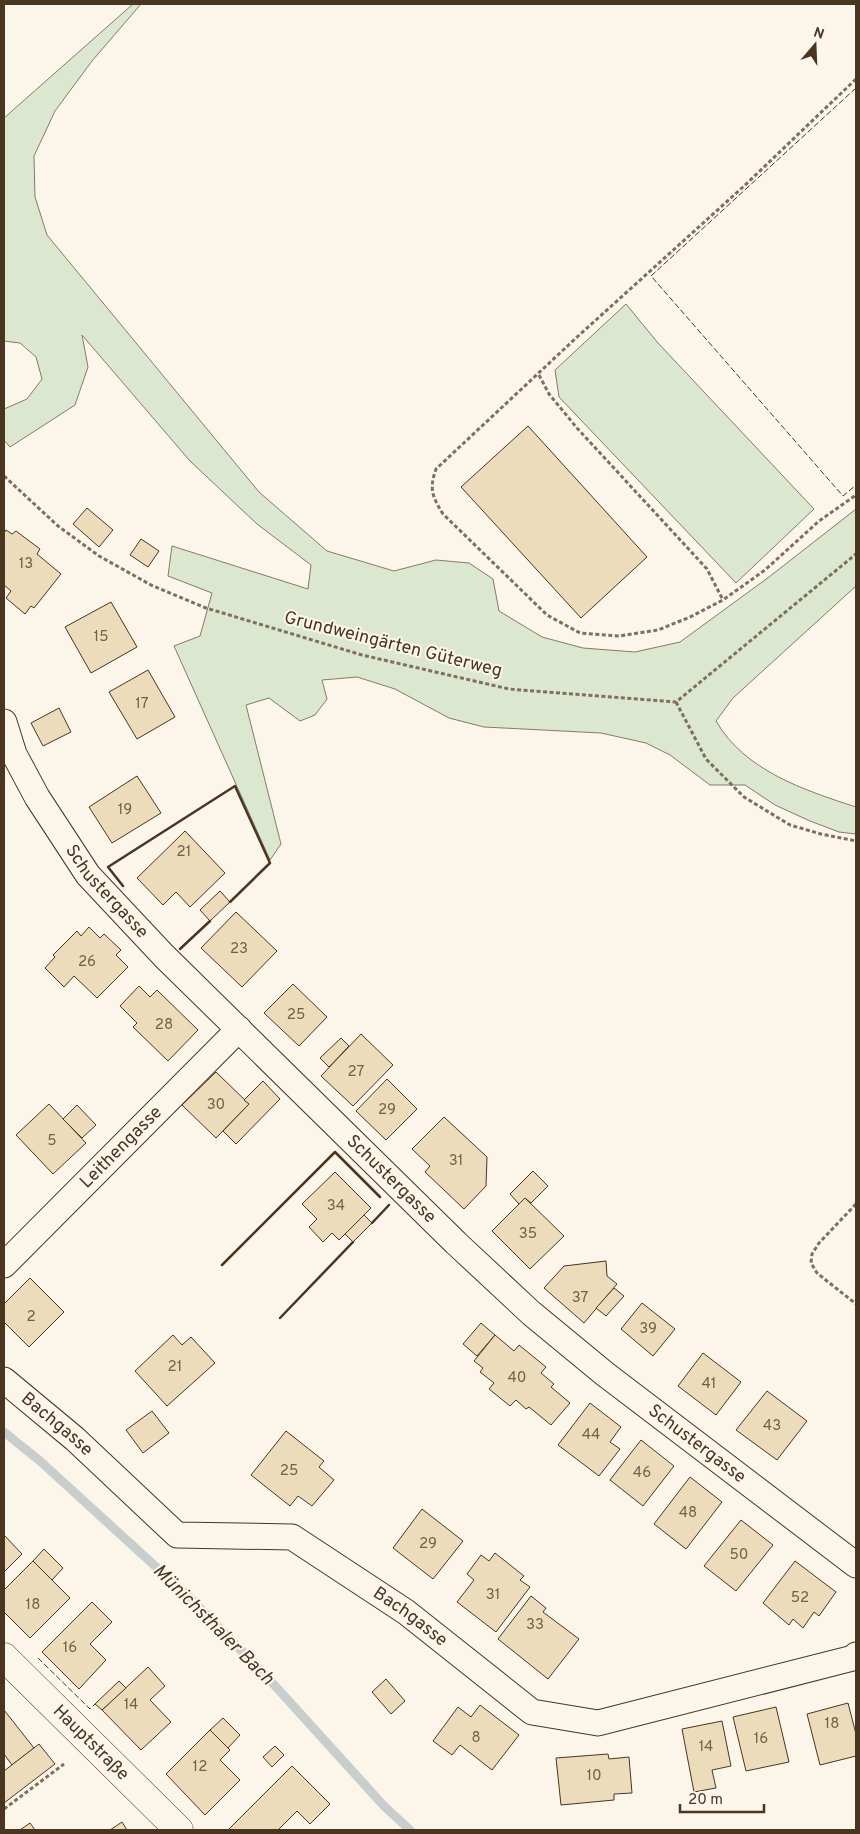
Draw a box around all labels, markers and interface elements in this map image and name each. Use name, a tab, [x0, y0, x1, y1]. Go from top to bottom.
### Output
north arrow	[790, 20, 840, 70]
text: N	[811, 24, 826, 44]
house number: 13	[19, 555, 33, 574]
street label: Grundweingärten Güterweg	[282, 607, 504, 683]
house number: 15	[94, 628, 108, 647]
house number: 17	[135, 695, 149, 714]
house number: 19	[118, 801, 132, 820]
street label: Schustergasse	[60, 840, 153, 943]
house number: 21	[177, 843, 191, 862]
house number: 23	[230, 940, 248, 959]
house number: 26	[78, 953, 96, 972]
house number: 25	[287, 1006, 305, 1025]
house number: 28	[155, 1016, 173, 1035]
house number: 27	[348, 1063, 365, 1082]
house number: 30	[207, 1096, 225, 1115]
street label: Leithengasse	[75, 1101, 167, 1194]
house number: 29	[378, 1101, 396, 1120]
street label: Schustergasse	[341, 1130, 441, 1229]
house number: 5	[47, 1132, 57, 1151]
house number: 31	[449, 1152, 463, 1171]
house number: 34	[327, 1197, 345, 1216]
house number: 35	[519, 1225, 537, 1244]
house number: 37	[572, 1289, 589, 1308]
house number: 2	[26, 1308, 36, 1327]
house number: 39	[639, 1320, 657, 1339]
house number: 21	[168, 1358, 182, 1377]
house number: 40	[508, 1369, 526, 1388]
house number: 41	[702, 1375, 716, 1394]
street label: Bachgasse	[16, 1387, 98, 1461]
street label: Schustergasse	[643, 1399, 751, 1489]
house number: 43	[763, 1417, 781, 1436]
house number: 44	[582, 1426, 600, 1445]
house number: 25	[280, 1462, 298, 1481]
house number: 46	[633, 1464, 651, 1483]
house number: 48	[679, 1504, 697, 1523]
house number: 29	[419, 1535, 437, 1554]
house number: 50	[730, 1546, 748, 1565]
water label: Münichsthaler Bach	[147, 1559, 279, 1691]
street label: Bachgasse	[368, 1582, 452, 1652]
house number: 31	[486, 1586, 500, 1605]
house number: 52	[791, 1589, 809, 1608]
house number: 18	[26, 1596, 40, 1615]
house number: 33	[526, 1616, 544, 1635]
house number: 16	[63, 1639, 77, 1658]
house number: 14	[124, 1696, 138, 1715]
street label: Hauptstraße	[48, 1700, 134, 1786]
house number: 18	[825, 1715, 839, 1734]
house number: 8	[471, 1729, 481, 1748]
house number: 16	[754, 1730, 768, 1749]
house number: 14	[699, 1738, 713, 1757]
house number: 12	[193, 1758, 207, 1777]
house number: 10	[586, 1767, 602, 1786]
scale bar	[680, 1782, 764, 1814]
text: 20 m	[688, 1791, 723, 1810]

